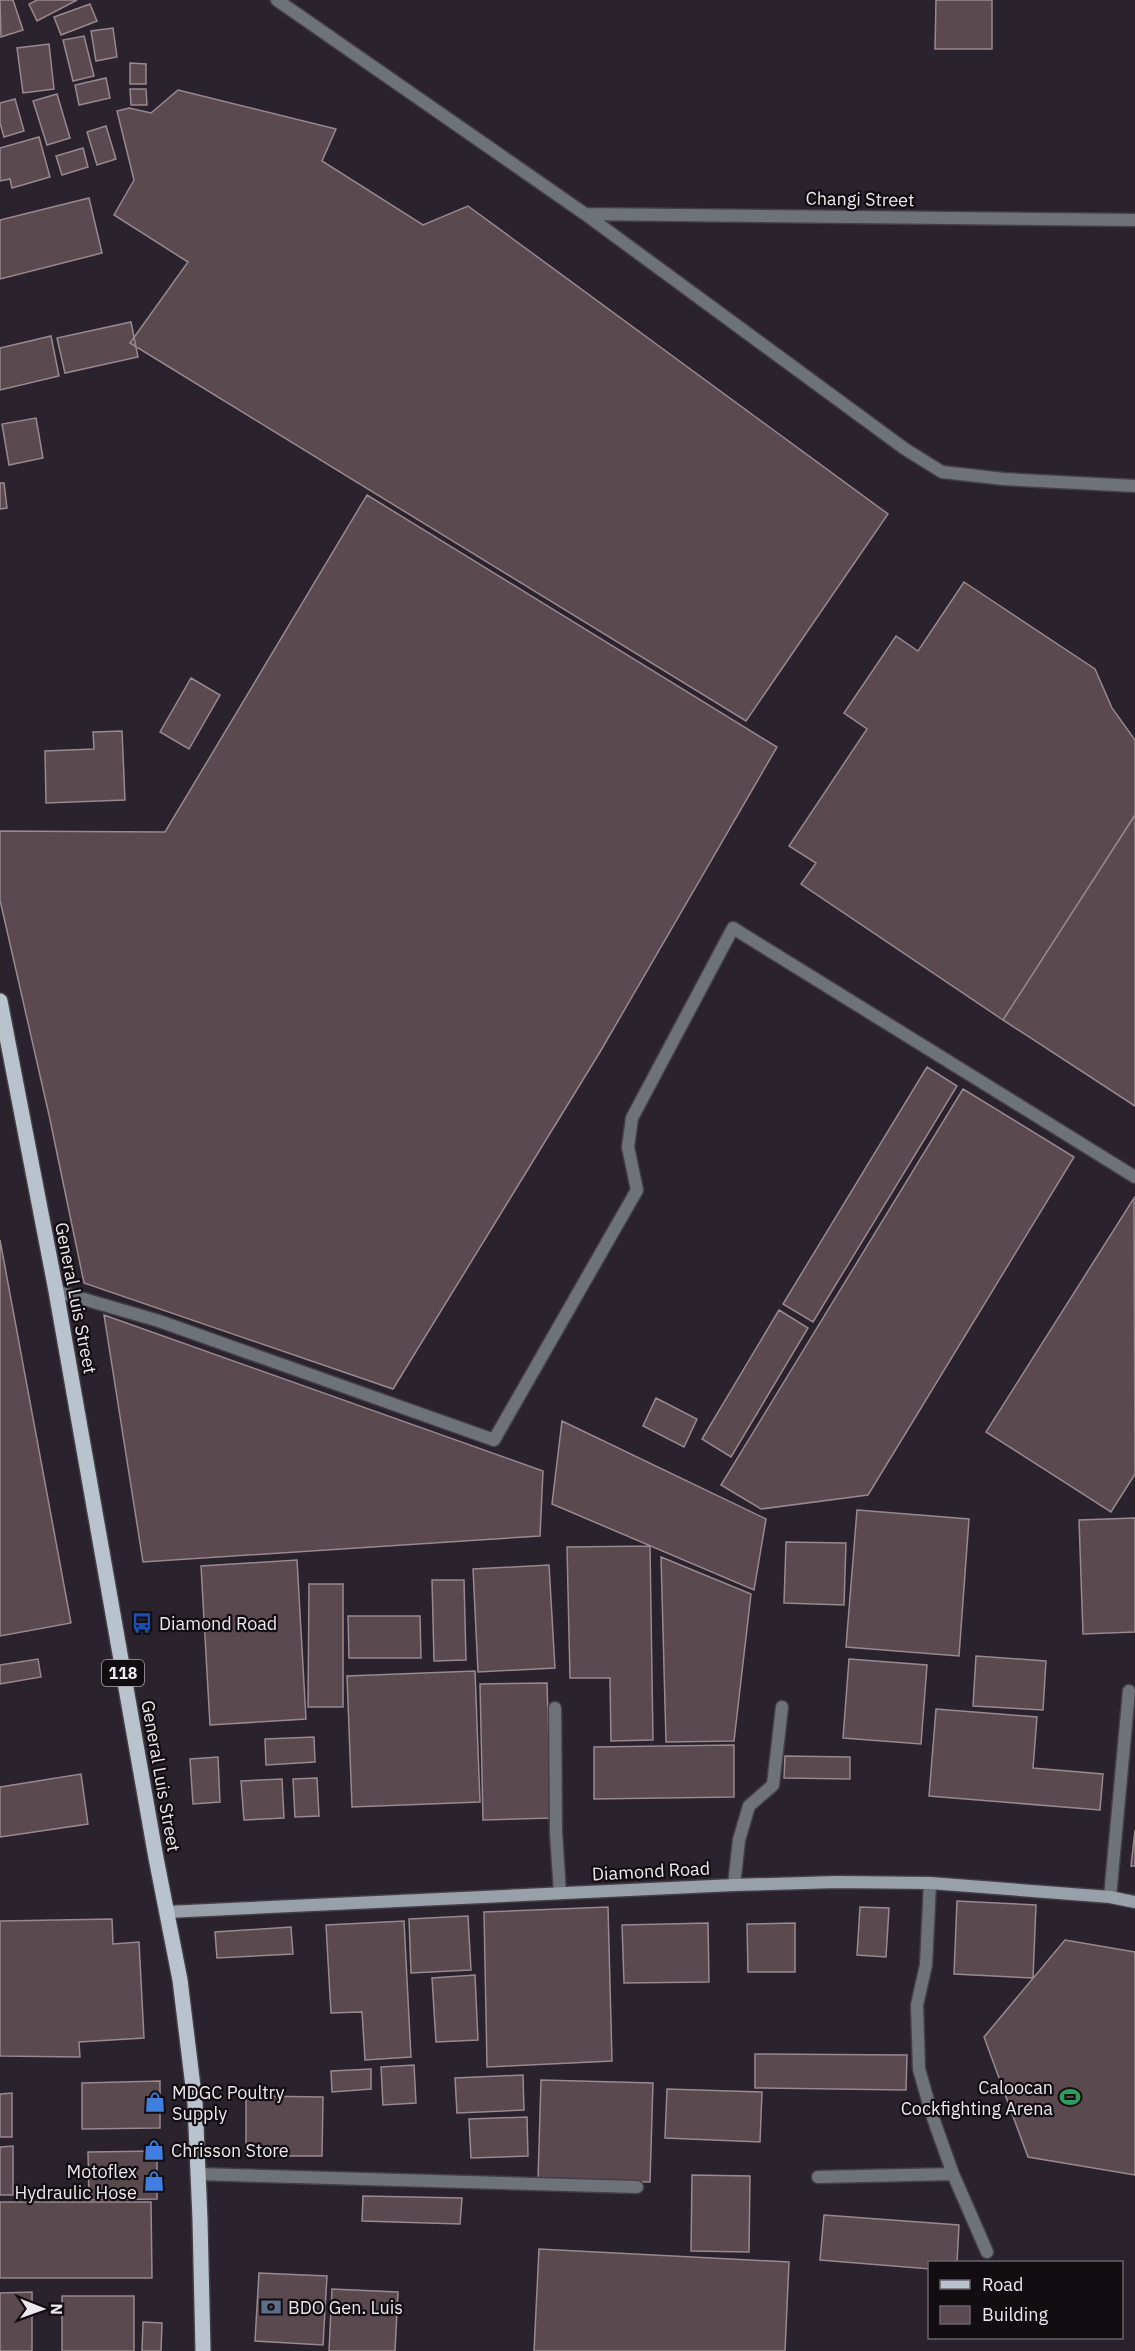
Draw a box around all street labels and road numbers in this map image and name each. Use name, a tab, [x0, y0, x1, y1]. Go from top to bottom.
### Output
street label: Changi Street	[805, 187, 915, 211]
street label: General Luis Street	[50, 1220, 102, 1376]
road number: 118	[102, 1660, 144, 1686]
street label: General Luis Street	[136, 1698, 186, 1854]
street label: Diamond Road	[591, 1856, 711, 1886]

